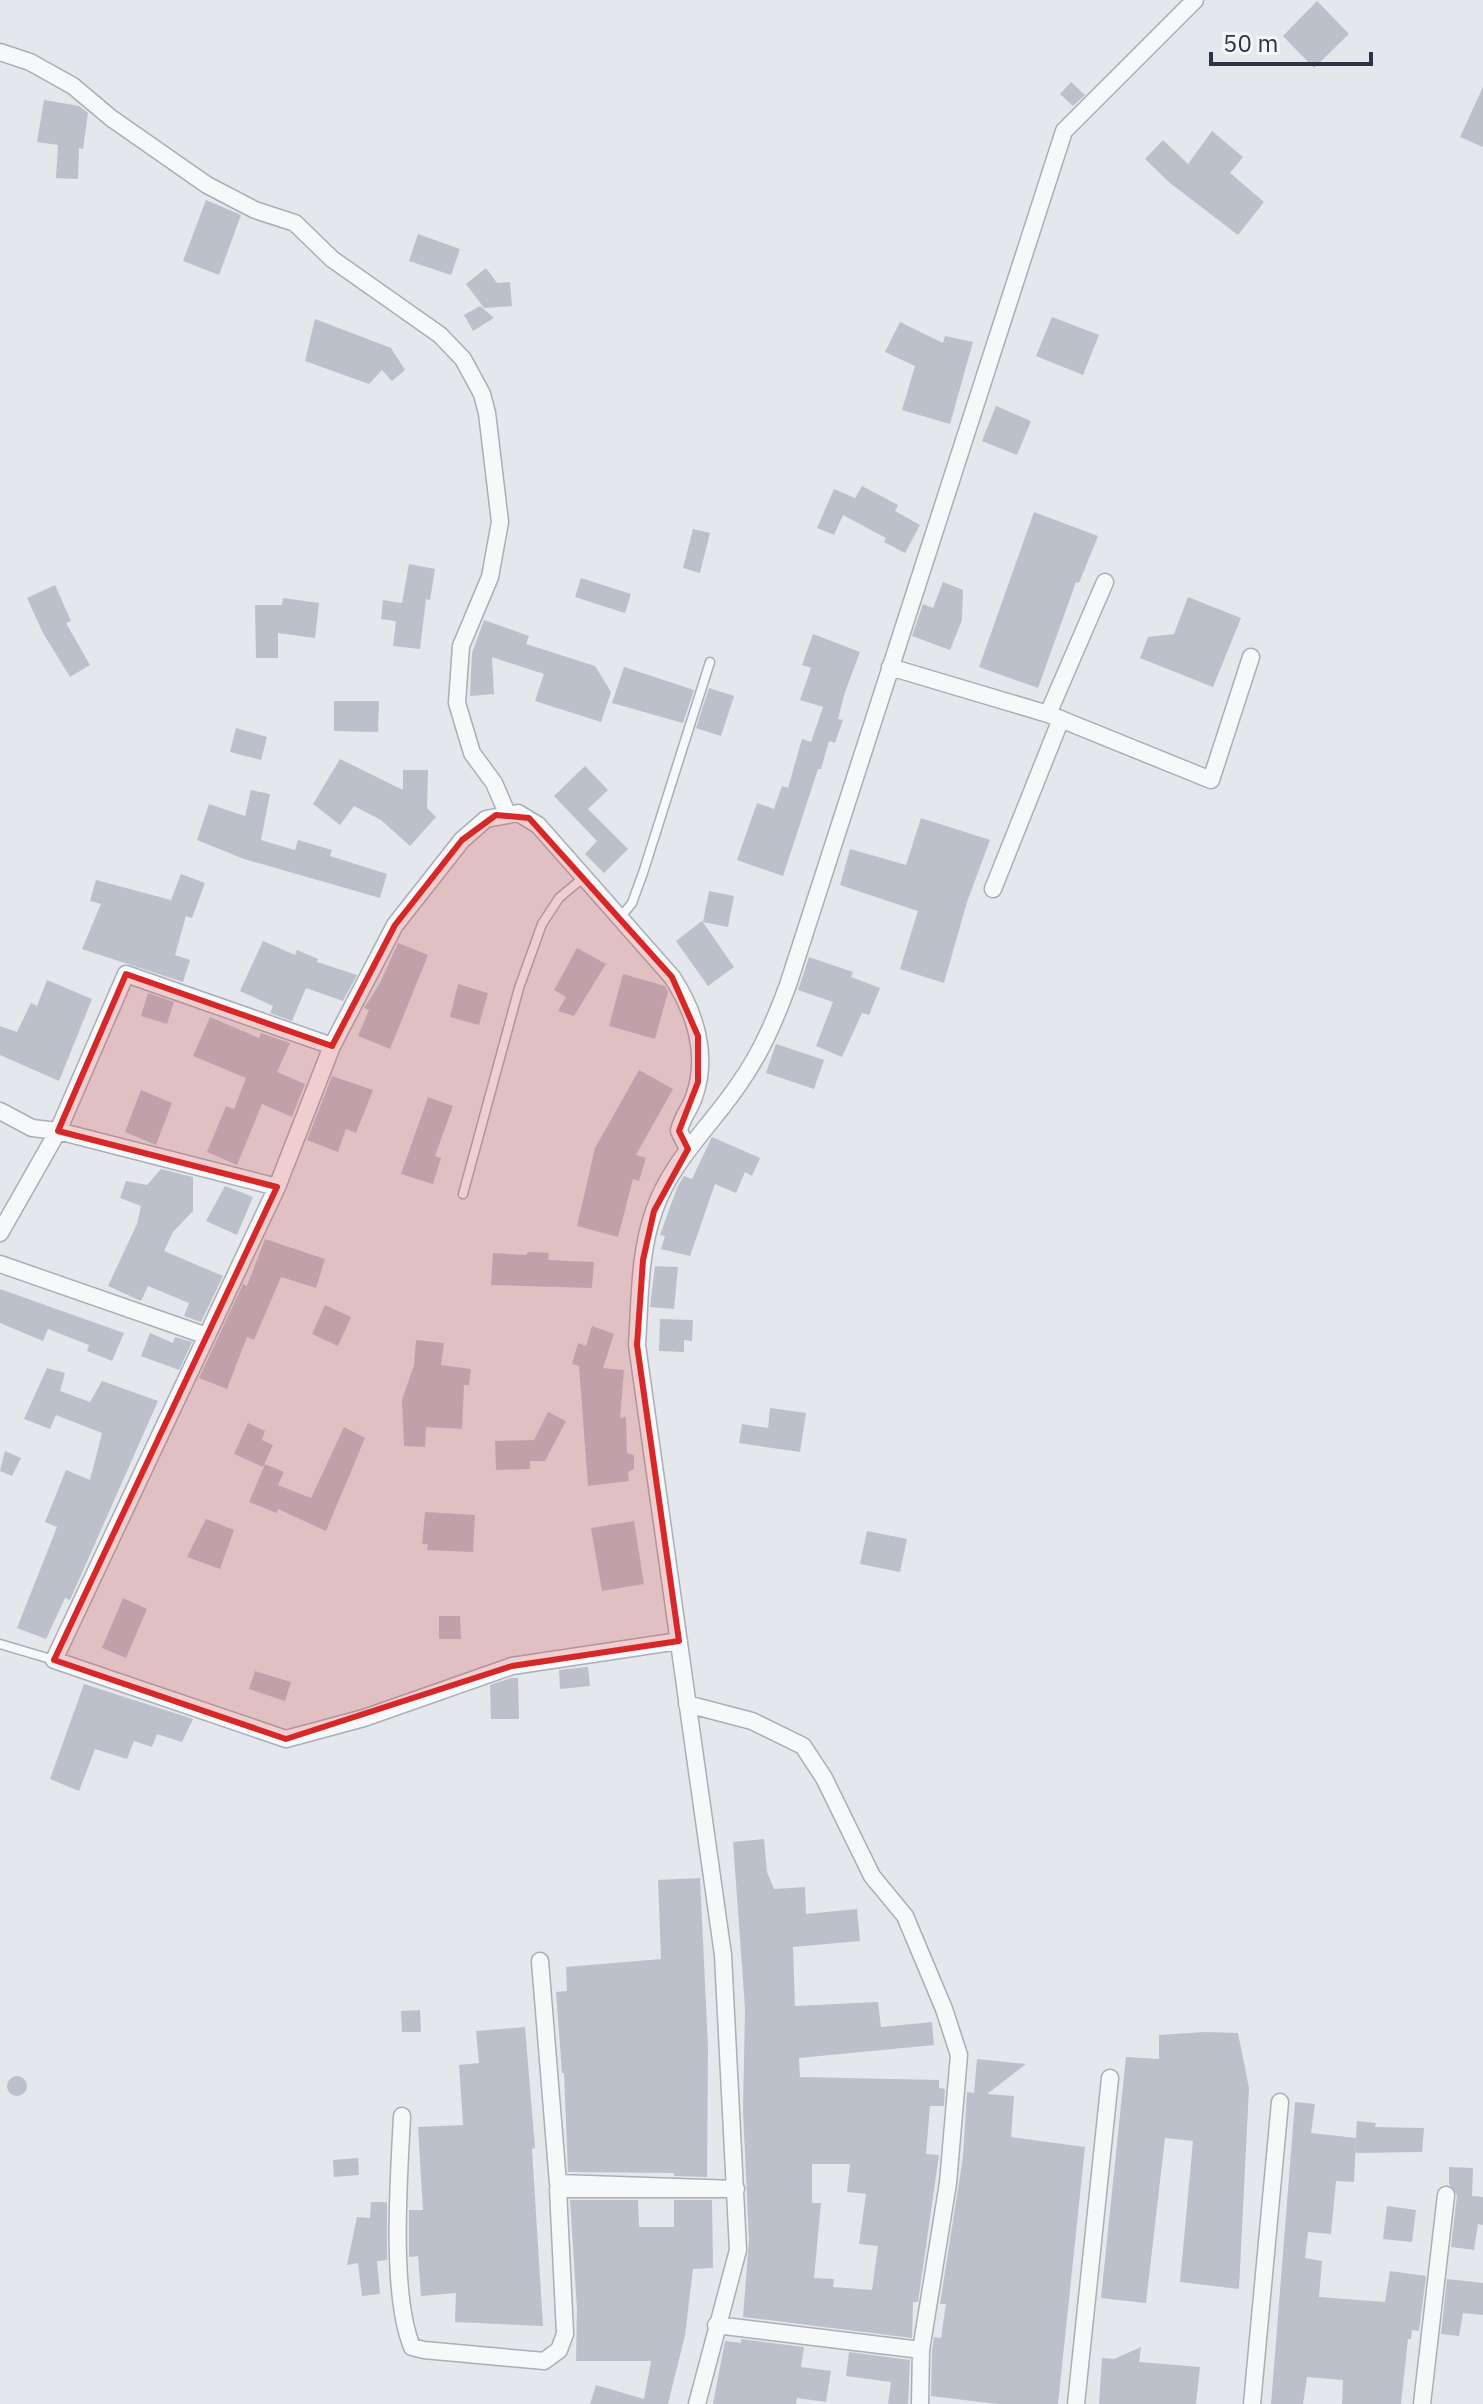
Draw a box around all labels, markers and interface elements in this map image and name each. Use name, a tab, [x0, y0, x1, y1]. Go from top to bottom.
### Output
scale bar	[1211, 16, 1371, 66]
text: 50 m	[1223, 27, 1278, 59]

